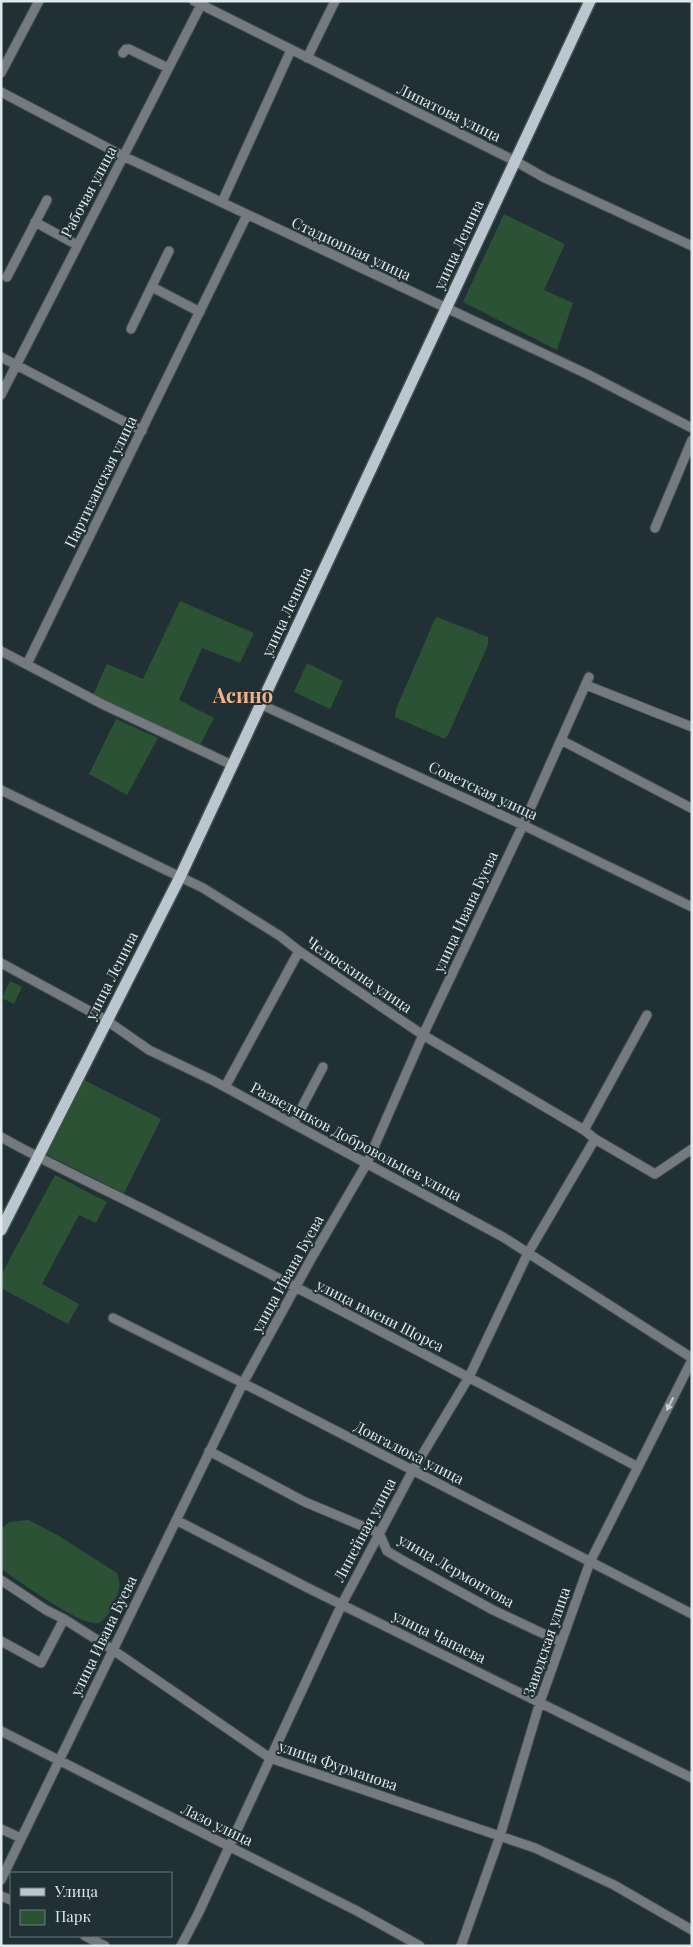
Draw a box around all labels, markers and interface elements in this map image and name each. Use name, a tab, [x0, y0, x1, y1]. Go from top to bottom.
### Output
street label: Липатова улица	[393, 78, 505, 146]
street label: Рабочая улица	[56, 142, 121, 241]
street label: улица Ленина	[428, 196, 488, 294]
street label: Стадионная улица	[288, 212, 415, 285]
street label: Партизанская улица	[59, 412, 141, 551]
street label: улица Ленина	[256, 563, 316, 661]
district label: Асино	[212, 681, 273, 708]
street label: Советская улица	[426, 756, 542, 824]
street label: улица Ивана Буева	[428, 847, 502, 976]
street label: улица Ленина	[80, 927, 142, 1024]
street label: Челюскина улица	[303, 931, 417, 1017]
street label: Разведчиков Добровольцев улица	[247, 1077, 466, 1206]
street label: улица Ивана Буева	[246, 1211, 328, 1337]
street label: улица имени Щорса	[312, 1274, 448, 1356]
one-way arrow	[666, 1396, 674, 1411]
street label: Довгалюка улица	[351, 1416, 468, 1489]
street label: Линейная улица	[328, 1474, 400, 1586]
street label: улица Лермонтова	[394, 1528, 519, 1612]
street label: улица Ивана Буева	[65, 1572, 141, 1700]
street label: Заводская улица	[518, 1584, 574, 1699]
street label: улица Чапаева	[388, 1604, 490, 1668]
street label: улица Фурманова	[275, 1735, 401, 1795]
street label: Лазо улица	[177, 1798, 257, 1850]
legend	[10, 1872, 172, 1937]
text: Улица	[54, 1881, 98, 1901]
text: Парк	[55, 1906, 91, 1926]

